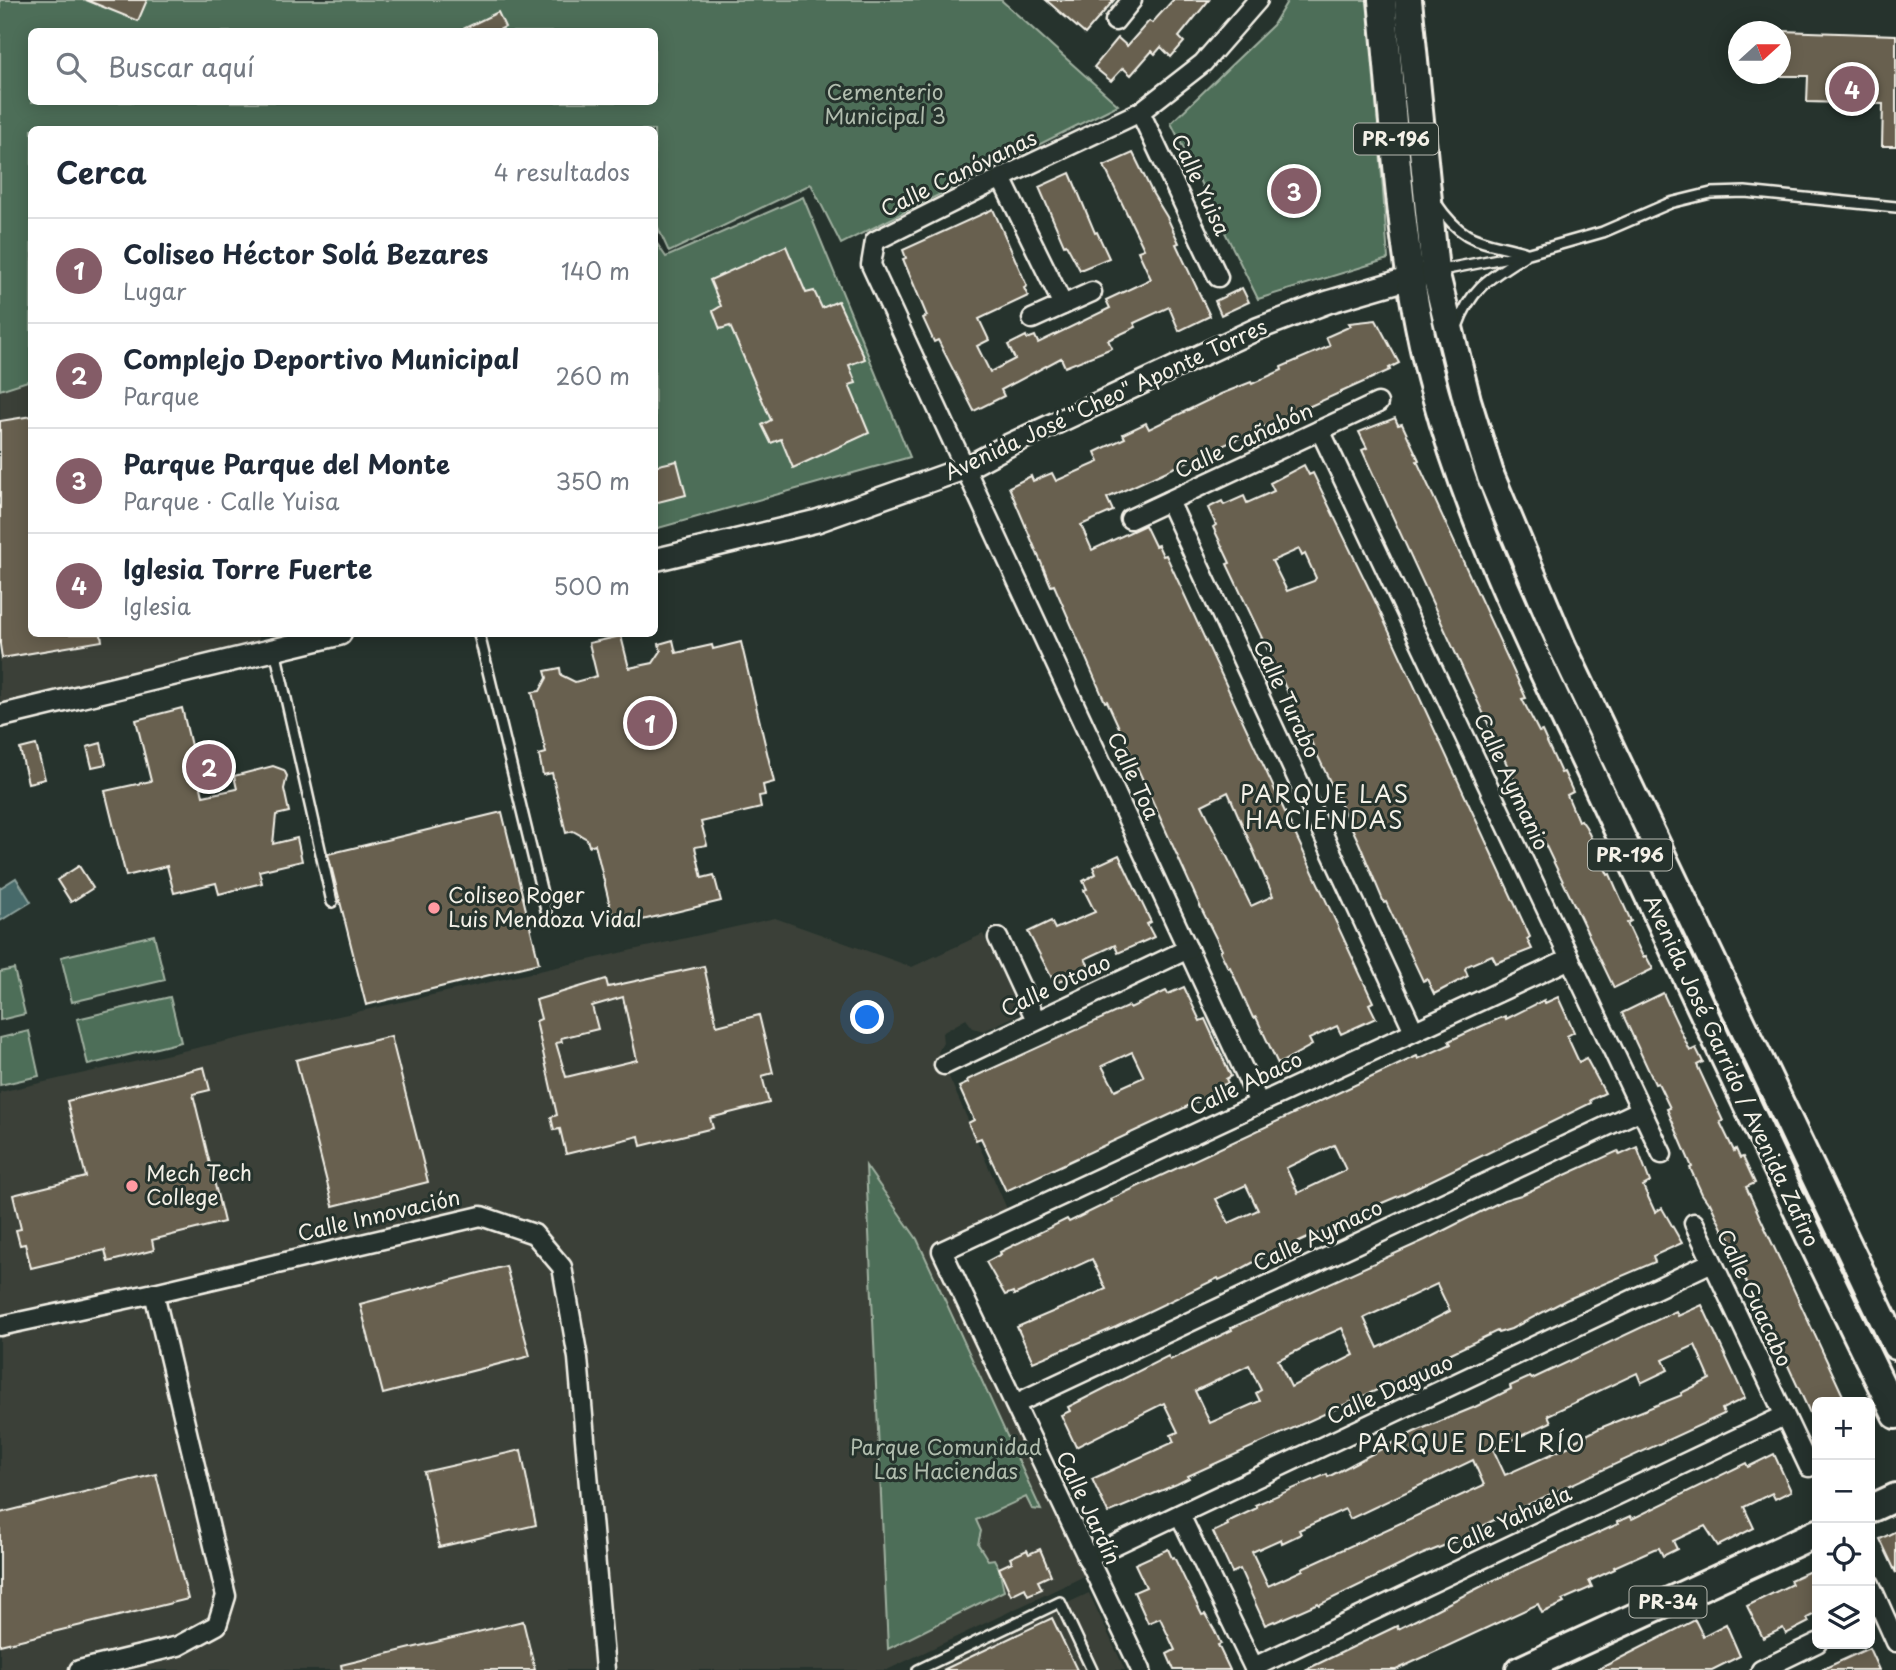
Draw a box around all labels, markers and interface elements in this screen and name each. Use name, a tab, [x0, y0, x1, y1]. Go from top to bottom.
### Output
north arrow	[1728, 21, 1791, 84]
search box	[28, 28, 658, 105]
text: Buscar aquí	[108, 47, 254, 86]
icon: search	[52, 48, 90, 86]
pin: 4	[1829, 63, 1875, 115]
park label: Cementerio Municipal 3	[824, 75, 946, 131]
street label: Calle Canóvanas	[875, 121, 1042, 224]
road number: PR-196	[1354, 124, 1438, 154]
street label: Calle Yuisa	[1164, 128, 1240, 241]
text: Cerca	[56, 149, 147, 194]
text: 4 resultados	[494, 154, 630, 189]
pin: 3	[1271, 165, 1317, 217]
text: Coliseo Héctor Solá Bezares	[123, 234, 489, 273]
text: 1	[74, 253, 85, 288]
text: 140 m	[561, 253, 630, 288]
text: Lugar	[123, 273, 186, 308]
street label: Avenida José "Cheo" Aponte Torres	[939, 309, 1272, 487]
text: Complejo Deportivo Municipal	[123, 339, 519, 378]
text: 2	[71, 358, 87, 393]
text: 260 m	[555, 358, 630, 393]
text: Parque	[123, 378, 200, 413]
street label: Calle Cañabón	[1169, 393, 1318, 485]
text: Parque Parque del Monte	[123, 444, 450, 483]
text: 3	[71, 463, 87, 498]
text: 350 m	[555, 463, 630, 498]
text: Parque · Calle Yuisa	[123, 483, 339, 518]
text: Iglesia Torre Fuerte	[123, 549, 372, 588]
text: 4	[71, 568, 87, 603]
text: 500 m	[553, 568, 630, 603]
text: Iglesia	[123, 588, 191, 623]
street label: Calle Turabo	[1246, 634, 1329, 763]
pin: 1	[627, 697, 673, 749]
street label: Calle Aymanio	[1467, 707, 1559, 855]
street label: Calle Toa	[1100, 726, 1169, 824]
pin: 2	[186, 741, 232, 793]
district label: PARQUE LAS HACIENDAS	[1240, 776, 1410, 837]
road number: PR-196	[1588, 840, 1672, 870]
place label: Coliseo Roger Luis Mendoza Vidal	[448, 878, 642, 934]
street label: Avenida José Garrido / Avenida Zafiro	[1637, 889, 1829, 1251]
marker: Coliseo Roger Luis Mendoza Vidal	[426, 900, 442, 916]
street label: Calle Otoao	[995, 945, 1115, 1024]
your location	[850, 1000, 884, 1034]
street label: Calle Abaco	[1183, 1042, 1307, 1122]
place label: Mech Tech College	[146, 1156, 252, 1212]
marker: Mech Tech College	[124, 1178, 140, 1194]
street label: Calle Innovación	[294, 1180, 463, 1248]
street label: Calle Aymaco	[1247, 1190, 1387, 1278]
street label: Calle Guacabo	[1710, 1223, 1802, 1371]
street label: Calle Daguao	[1321, 1345, 1458, 1431]
map controls	[1812, 1397, 1875, 1649]
button: +	[1812, 1397, 1875, 1460]
district label: PARQUE DEL RÍO	[1358, 1425, 1587, 1460]
park label: Parque Comunidad Las Haciendas	[850, 1430, 1042, 1486]
street label: Calle Jardín	[1049, 1445, 1130, 1569]
button: −	[1812, 1460, 1875, 1523]
street label: Calle Yahuela	[1440, 1476, 1576, 1562]
button: locate	[1812, 1523, 1875, 1586]
road number: PR-34	[1630, 1586, 1706, 1618]
button: layers	[1812, 1586, 1875, 1649]

